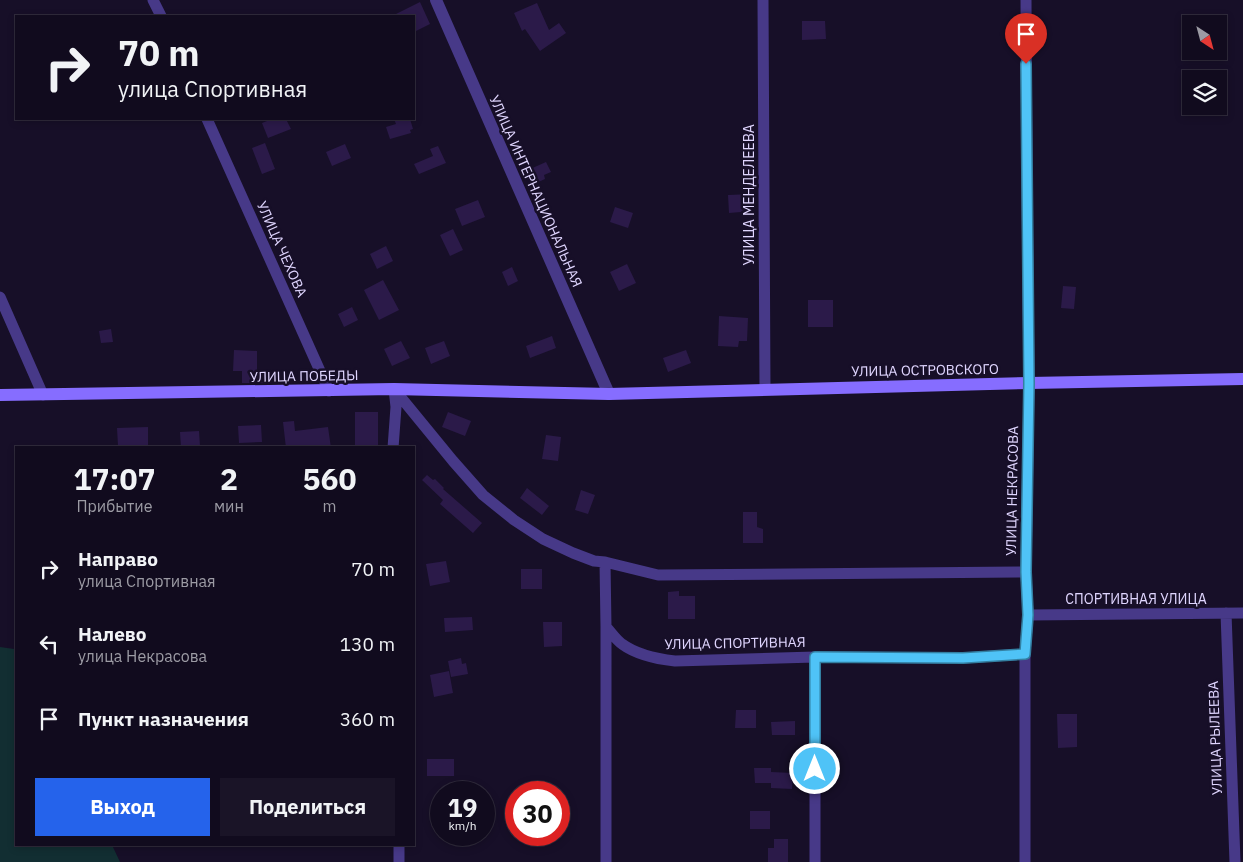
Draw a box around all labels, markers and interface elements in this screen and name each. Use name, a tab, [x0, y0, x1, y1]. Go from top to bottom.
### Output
pin	[1005, 13, 1047, 64]
north arrow	[1182, 15, 1228, 60]
map controls	[1182, 15, 1227, 115]
icon: arrive	[1012, 20, 1040, 48]
text: 70 m	[118, 30, 200, 76]
icon: right	[35, 35, 100, 100]
button: layers	[1182, 70, 1227, 115]
text: улица Спортивная	[118, 74, 307, 103]
street label: УЛИЦА ИНТЕРНАЦИОНАЛЬНАЯ	[485, 92, 587, 290]
street label: УЛИЦА МЕНДЕЛЕЕВА	[740, 124, 758, 266]
street label: УЛИЦА ЧЕХОВА	[253, 198, 311, 300]
street label: УЛИЦА ОСТРОВСКОГО	[851, 360, 999, 380]
street label: УЛИЦА ПОБЕДЫ	[249, 366, 359, 386]
street label: УЛИЦА НЕКРАСОВА	[1002, 426, 1022, 556]
text: 17:07	[74, 459, 155, 498]
text: 2	[220, 459, 238, 498]
text: 560	[302, 459, 356, 498]
text: Прибытие	[76, 496, 153, 516]
text: мин	[214, 496, 244, 516]
text: m	[322, 496, 336, 516]
text: Направо	[78, 547, 158, 571]
icon: right	[35, 555, 63, 583]
text: 70 m	[351, 557, 395, 581]
text: улица Спортивная	[78, 571, 216, 591]
street label: СПОРТИВНАЯ УЛИЦА	[1065, 590, 1207, 608]
text: Налево	[78, 622, 147, 646]
icon: left	[35, 630, 63, 658]
text: 130 m	[340, 632, 395, 656]
street label: УЛИЦА СПОРТИВНАЯ	[664, 633, 806, 653]
text: улица Некрасова	[78, 646, 207, 666]
street label: УЛИЦА РЫЛЕЕВА	[1204, 681, 1226, 795]
icon: arrive	[35, 705, 63, 733]
text: Пункт назначения	[78, 707, 249, 731]
text: 360 m	[340, 707, 395, 731]
position arrow	[788, 742, 840, 794]
button: Выход	[35, 778, 210, 836]
button: Поделиться	[220, 778, 395, 836]
speed limit sign: 30	[505, 781, 570, 846]
text: 19	[447, 791, 478, 824]
text: km/h	[448, 818, 477, 833]

